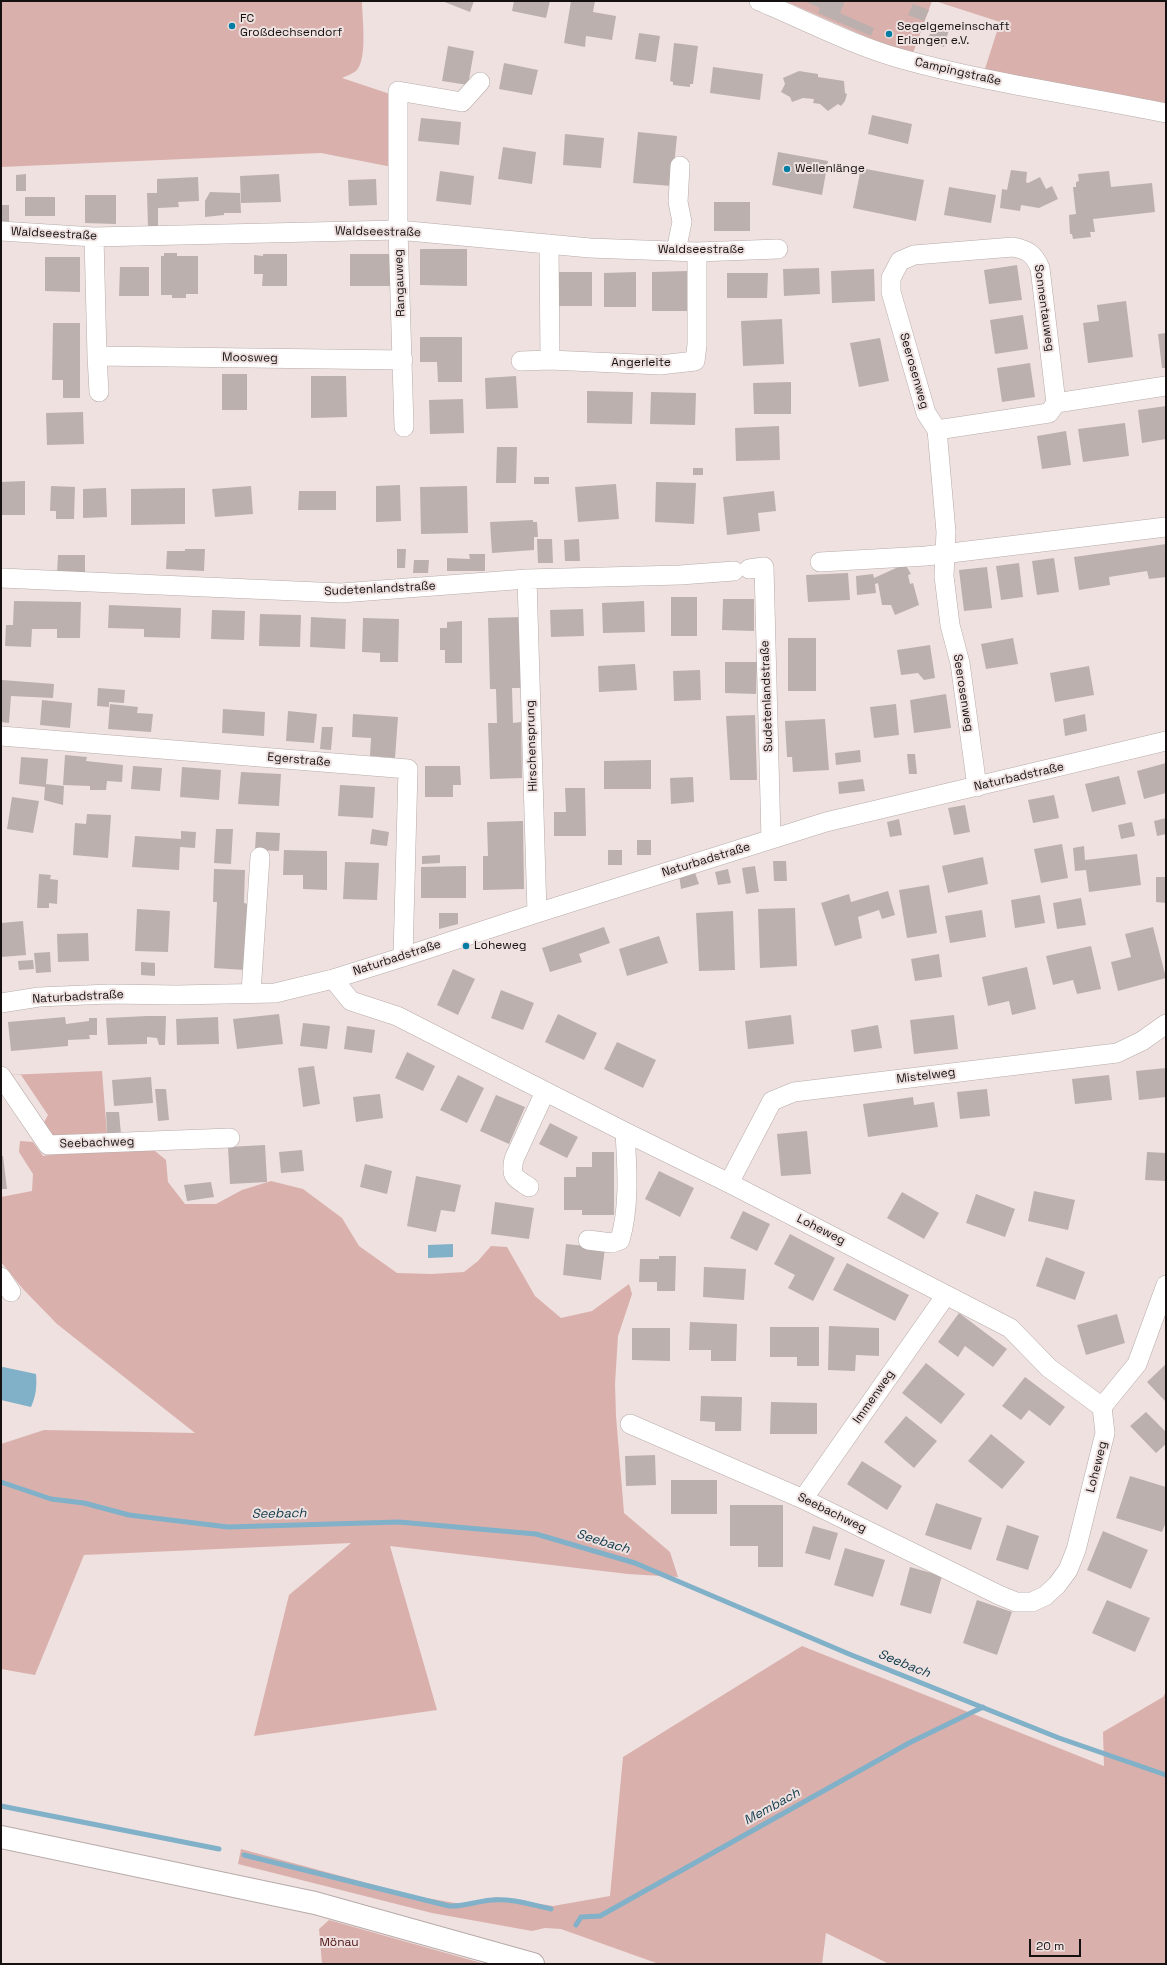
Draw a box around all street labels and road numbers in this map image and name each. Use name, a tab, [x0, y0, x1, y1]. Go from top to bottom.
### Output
street label: Campingstraße	[913, 55, 1003, 89]
street label: Waldseestraße	[335, 224, 421, 240]
street label: Waldseestraße	[11, 225, 97, 243]
street label: Waldseestraße	[658, 243, 744, 257]
street label: Rangauweg	[392, 249, 408, 317]
street label: Sonnentauweg	[1031, 264, 1057, 352]
street label: Seerosenweg	[896, 331, 932, 411]
street label: Moosweg	[222, 350, 278, 366]
street label: Angerleite	[611, 356, 671, 370]
street label: Sudetenlandstraße	[324, 579, 436, 599]
street label: Sudetenlandstraße	[758, 640, 776, 752]
street label: Seerosenweg	[950, 653, 976, 733]
street label: Hirschensprung	[523, 700, 541, 792]
street label: Egerstraße	[267, 750, 331, 770]
street label: Naturbadstraße	[973, 760, 1065, 794]
street label: Naturbadstraße	[660, 840, 752, 880]
street label: Naturbadstraße	[351, 937, 443, 979]
street label: Naturbadstraße	[32, 987, 124, 1007]
street label: Mistelweg	[896, 1065, 956, 1087]
street label: Seebachweg	[59, 1134, 135, 1152]
street label: Loheweg	[794, 1212, 848, 1248]
street label: Immenweg	[850, 1367, 898, 1427]
street label: Loheweg	[1084, 1440, 1110, 1494]
street label: Seebachweg	[795, 1490, 869, 1536]

